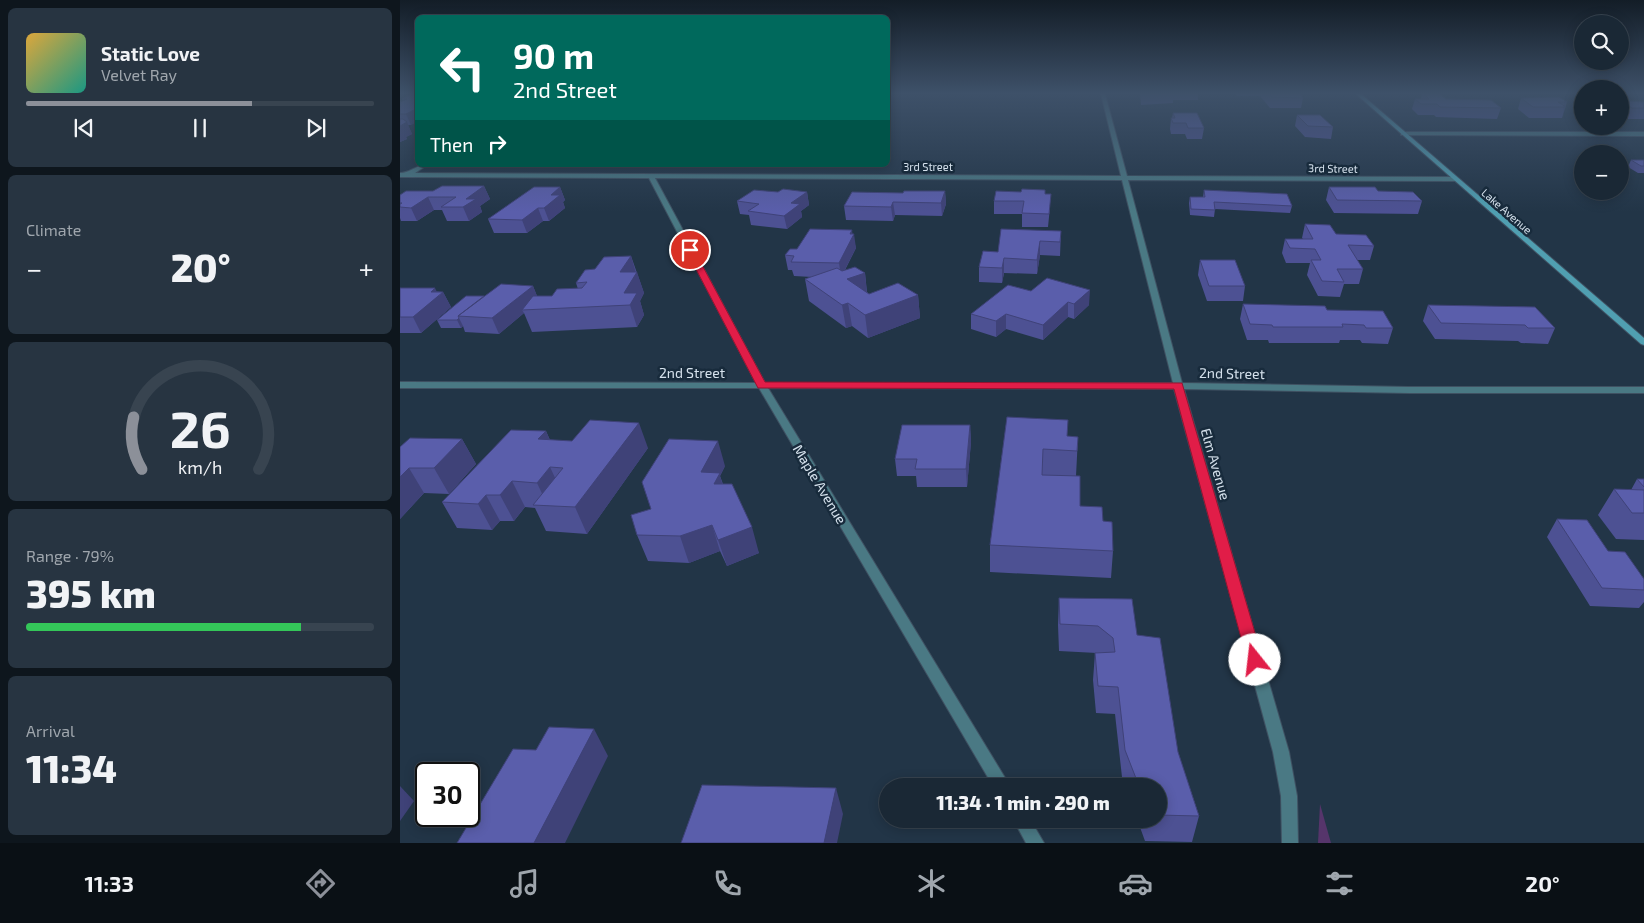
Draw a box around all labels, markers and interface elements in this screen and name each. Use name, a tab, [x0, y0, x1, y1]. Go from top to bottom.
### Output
map controls	[1574, 15, 1629, 200]
button: search	[1574, 15, 1629, 70]
text: 90 m	[513, 34, 594, 76]
icon: left	[430, 35, 495, 100]
text: Static Love	[101, 42, 200, 65]
text: Velvet Ray	[101, 65, 177, 84]
text: 2nd Street	[513, 76, 617, 102]
button: +	[1574, 80, 1629, 135]
icon: previous	[70, 114, 98, 142]
icon: pause	[186, 114, 214, 142]
icon: next	[302, 114, 330, 142]
icon: right	[483, 130, 511, 158]
text: Then	[430, 133, 473, 156]
button: −	[1574, 145, 1629, 200]
street label: 3rd Street	[903, 160, 953, 173]
street label: 3rd Street	[1308, 161, 1358, 175]
street label: Lake Avenue	[1479, 186, 1535, 236]
text: Climate	[26, 220, 81, 239]
pin	[669, 229, 711, 271]
icon: arrive	[676, 236, 704, 264]
text: 20°	[171, 244, 230, 290]
text: −	[26, 251, 42, 285]
text: +	[359, 251, 374, 285]
street label: 2nd Street	[659, 364, 725, 381]
street label: 2nd Street	[1199, 364, 1265, 382]
text: 26	[170, 396, 230, 458]
street label: Elm Avenue	[1198, 426, 1234, 502]
street label: Maple Avenue	[790, 441, 850, 527]
text: km/h	[178, 456, 222, 478]
text: Range · 79%	[26, 546, 114, 565]
text: 395 km	[26, 570, 156, 616]
position arrow	[1228, 633, 1280, 685]
text: Arrival	[26, 721, 75, 740]
text: 11:34	[26, 745, 117, 791]
speed limit sign: 30	[415, 762, 480, 827]
text: 11:34 · 1 min · 290 m	[936, 791, 1110, 814]
icon: directions	[303, 866, 338, 901]
icon: music	[507, 866, 542, 901]
icon: phone	[710, 866, 745, 901]
icon: climate	[914, 866, 949, 901]
icon: car	[1118, 866, 1153, 901]
icon: filters	[1322, 866, 1357, 901]
text: 11:33	[84, 870, 134, 896]
text: 20°	[1525, 870, 1560, 896]

